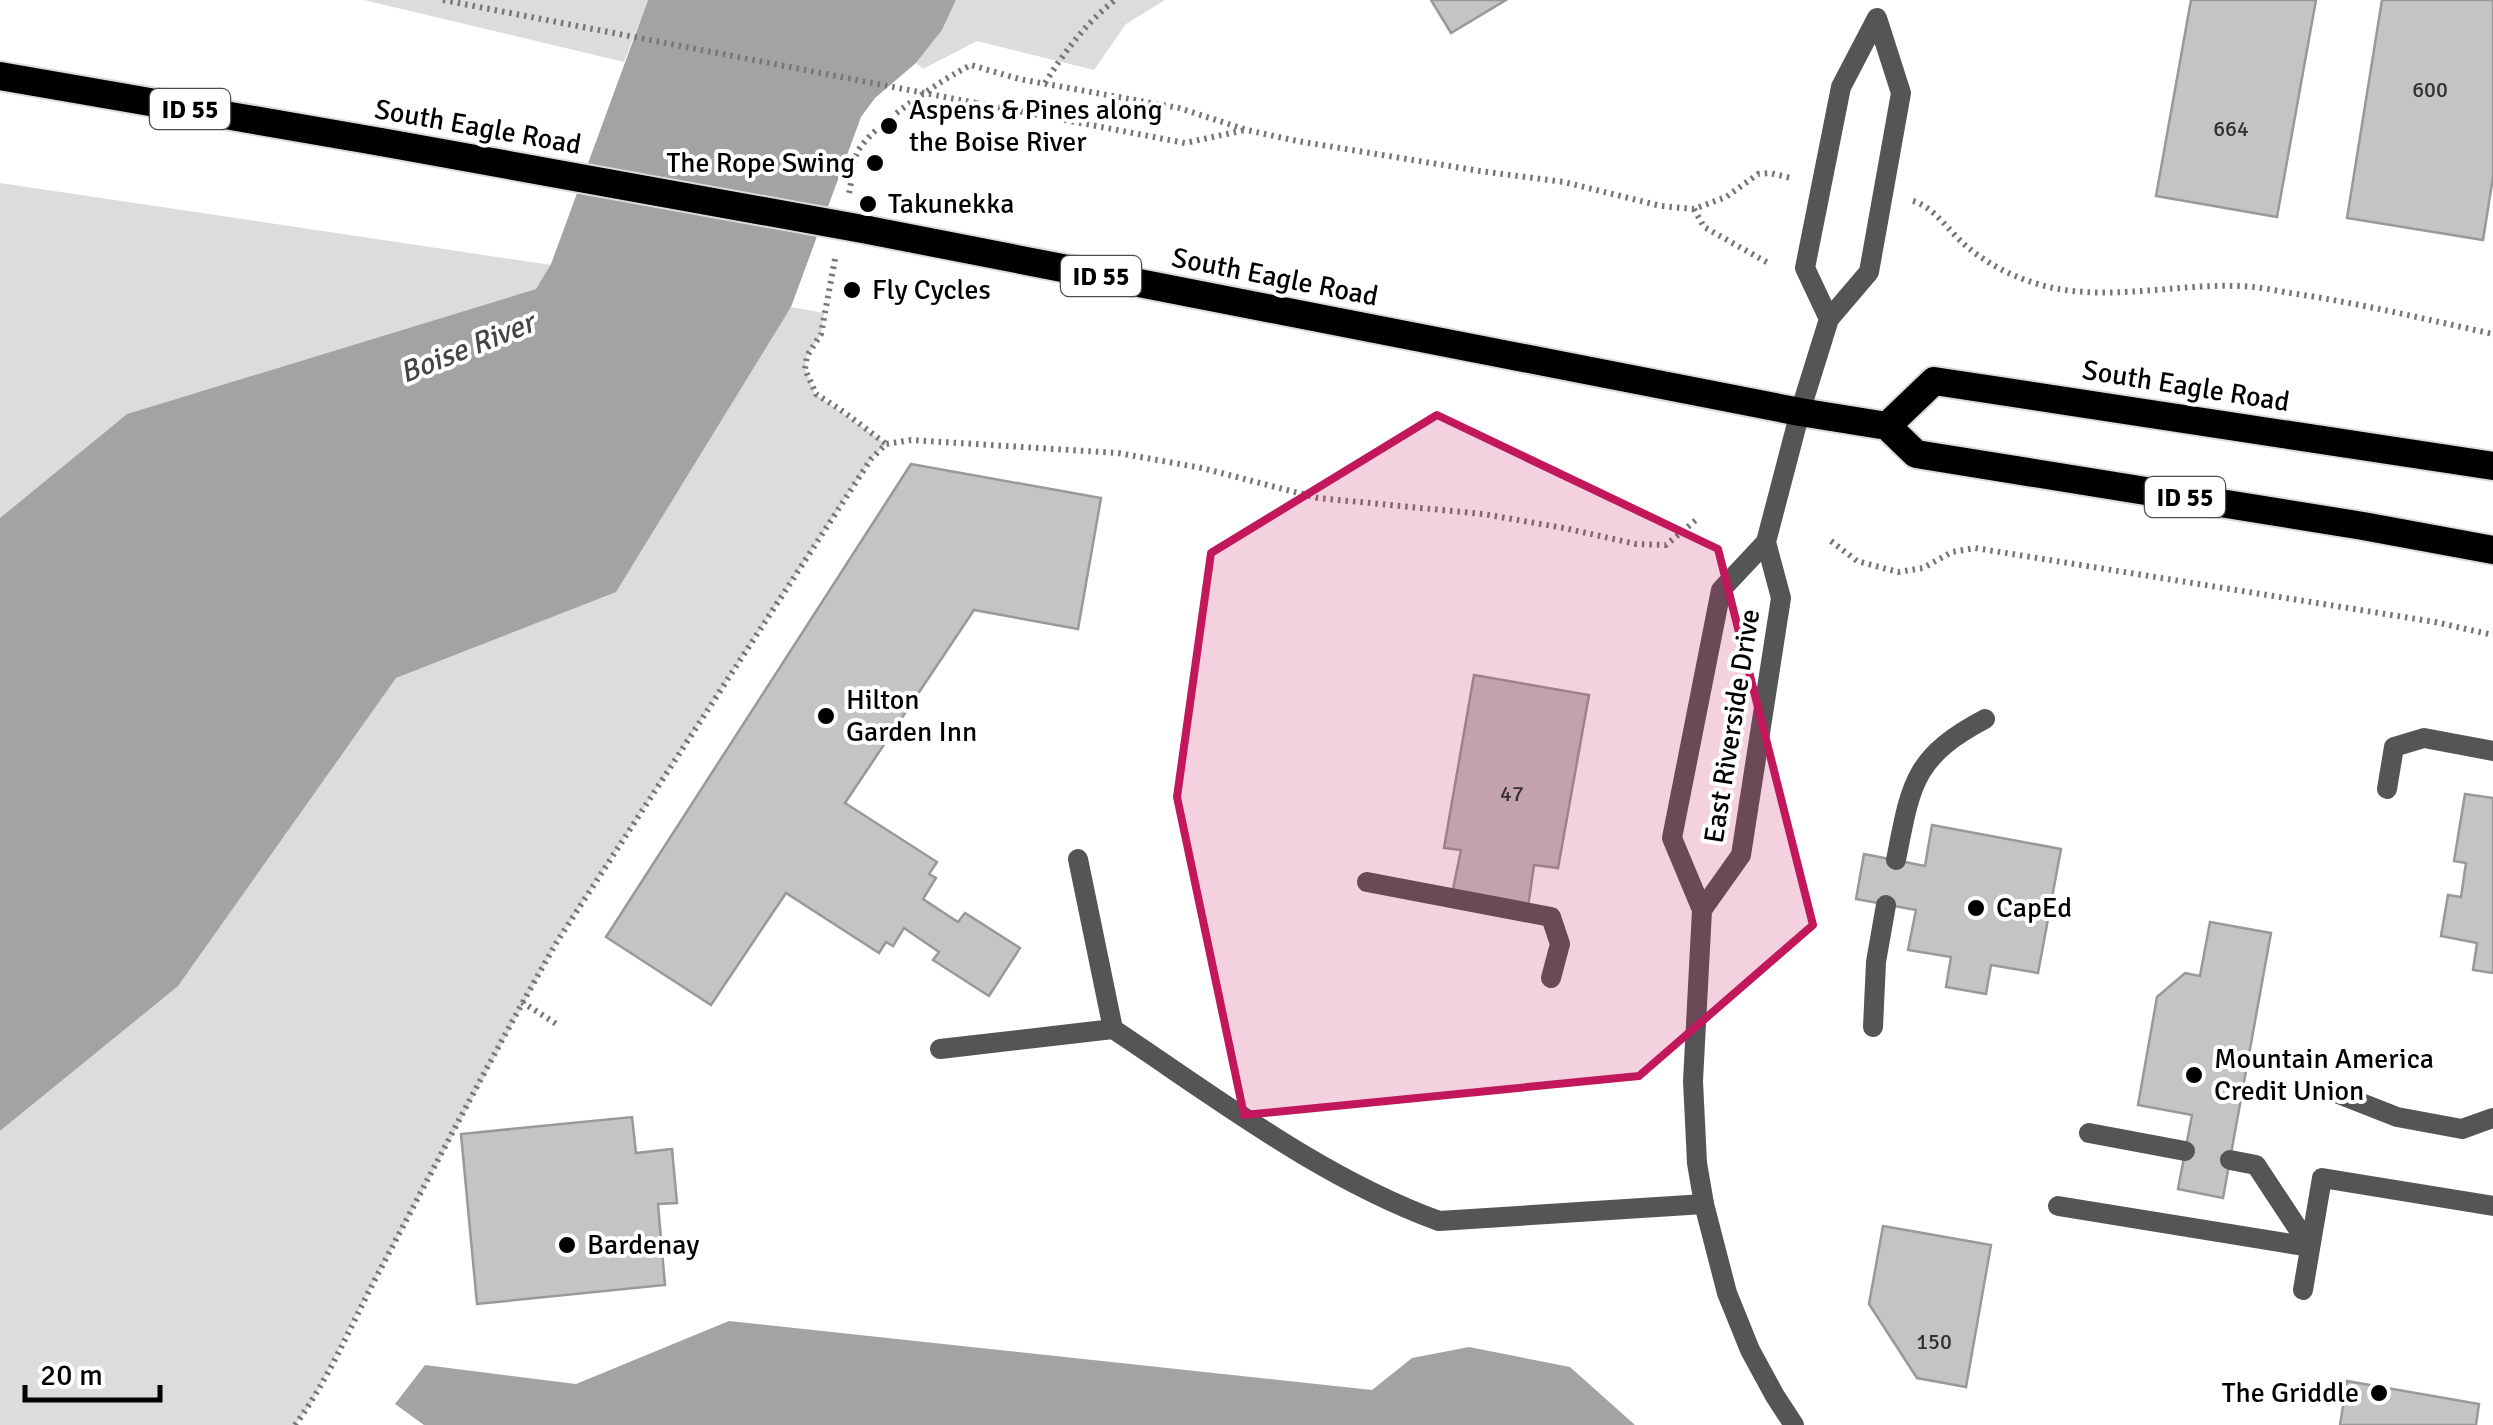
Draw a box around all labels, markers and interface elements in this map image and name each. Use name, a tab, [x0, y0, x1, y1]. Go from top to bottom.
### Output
house number: 600	[2412, 76, 2448, 103]
road number: ID 55	[150, 89, 230, 129]
street label: South Eagle Road	[372, 92, 584, 162]
place label: Aspens & Pines along the Boise River	[909, 93, 1162, 159]
marker: Aspens & Pines along the Boise River	[878, 115, 900, 137]
house number: 664	[2213, 115, 2249, 142]
place label: The Rope Swing	[666, 146, 855, 180]
marker: The Rope Swing	[864, 152, 886, 174]
place label: Takunekka	[888, 187, 1014, 221]
marker: Takunekka	[857, 193, 879, 215]
street label: South Eagle Road	[1169, 240, 1381, 314]
road number: ID 55	[1061, 256, 1141, 296]
place label: Fly Cycles	[872, 273, 991, 307]
marker: Fly Cycles	[841, 279, 863, 301]
water label: Boise River	[394, 303, 543, 392]
street label: South Eagle Road	[2080, 353, 2292, 419]
road number: ID 55	[2145, 477, 2225, 517]
street label: East Riverside Drive	[1697, 607, 1767, 845]
place label: Hilton Garden Inn	[846, 683, 977, 749]
marker: Hilton Garden Inn	[815, 705, 837, 727]
house number: 47	[1500, 780, 1524, 807]
place label: CapEd	[1996, 891, 2072, 925]
marker: CapEd	[1965, 897, 1987, 919]
place label: Mountain America Credit Union	[2214, 1042, 2434, 1108]
marker: Mountain America Credit Union	[2183, 1064, 2205, 1086]
place label: Bardenay	[587, 1228, 699, 1262]
marker: Bardenay	[556, 1234, 578, 1256]
house number: 150	[1916, 1328, 1952, 1355]
scale bar	[25, 1340, 160, 1402]
text: 20 m	[40, 1357, 103, 1394]
place label: The Griddle	[2222, 1376, 2359, 1410]
marker: The Griddle	[2368, 1382, 2390, 1404]

